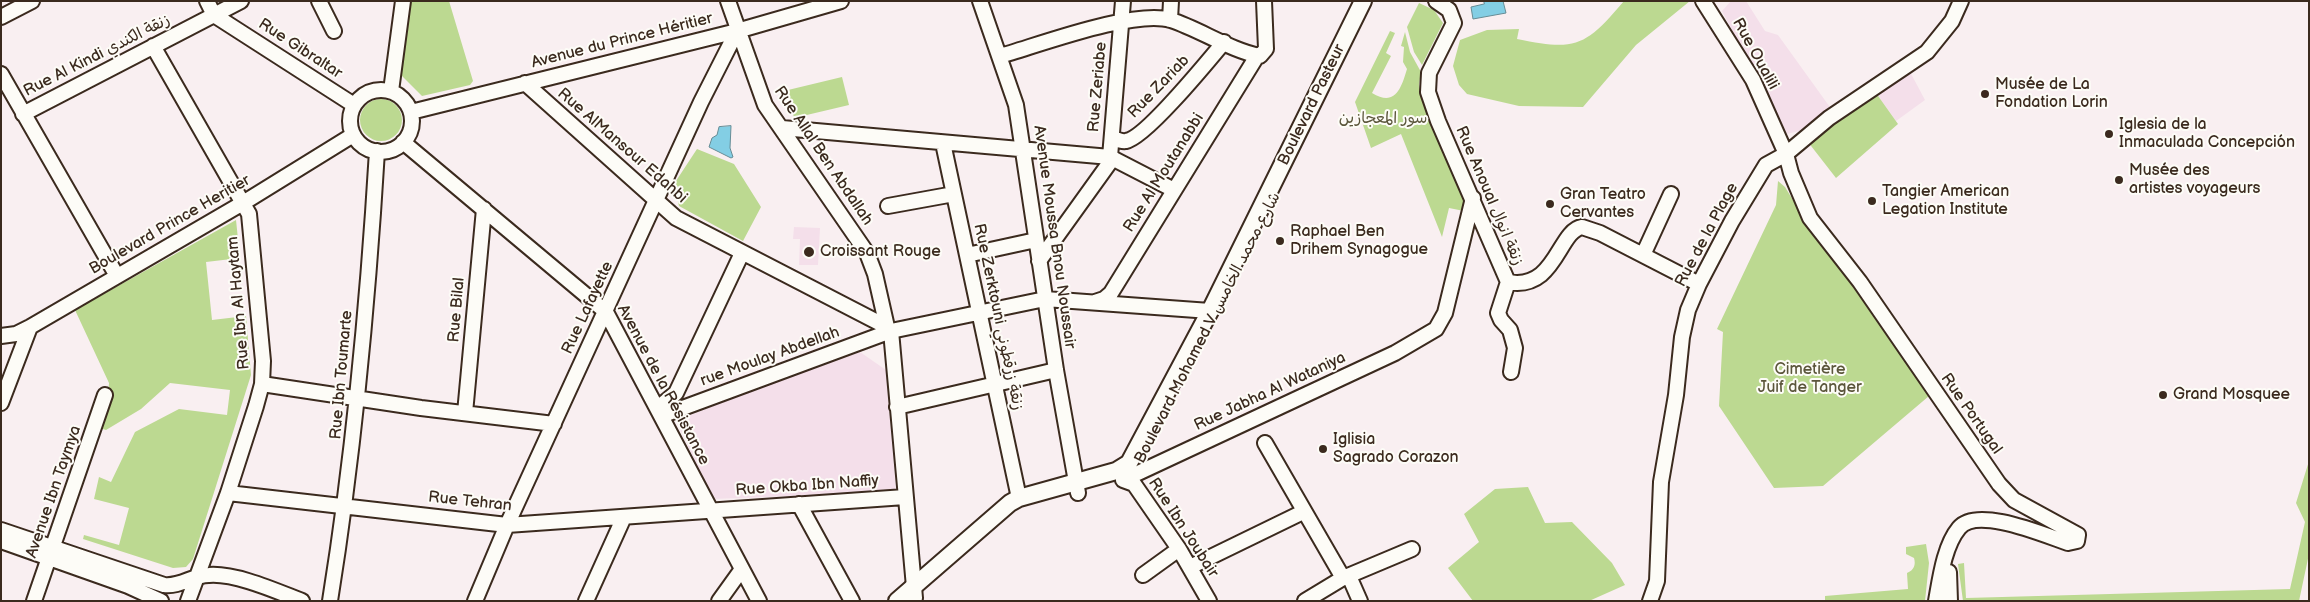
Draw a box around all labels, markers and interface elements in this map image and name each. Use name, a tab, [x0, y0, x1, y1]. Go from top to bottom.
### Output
street label: Avenue du Prince Héritier	[529, 9, 715, 73]
street label: Rue Al Kindi زنقة الكندي	[21, 11, 173, 101]
street label: Rue Gibraltar	[254, 15, 346, 83]
street label: Rue Oualili	[1727, 15, 1783, 93]
street label: Rue Zeriabe	[1084, 41, 1112, 133]
street label: Boulevard Pasteur	[1274, 41, 1350, 169]
street label: Rue Zariab	[1124, 51, 1194, 123]
place label: Musée de La Fondation Lorin	[1995, 75, 2108, 113]
street label: Rue Allal Ben Abdallah	[769, 83, 877, 229]
street label: Rue AlMansour Edahbi	[553, 84, 691, 208]
marker: Musée de La Fondation Lorin	[1979, 88, 1991, 100]
park label: سور المعجازين	[1339, 109, 1427, 129]
street label: Rue Al Moutanabbi	[1120, 110, 1208, 236]
place label: Iglesia de la Inmaculada Concepción	[2119, 115, 2295, 153]
street label: Rue Anoual زنقة انوال	[1451, 123, 1527, 269]
street label: Avenue Moussa Bnou Noussair	[1029, 124, 1079, 350]
marker: Iglesia de la Inmaculada Concepción	[2103, 128, 2115, 140]
place label: Musée des artistes voyageurs	[2129, 161, 2260, 199]
street label: Boulevard Prince Heritier	[86, 171, 254, 279]
marker: Musée des artistes voyageurs	[2113, 174, 2125, 186]
street label: Rue de la Plage	[1671, 180, 1743, 290]
place label: Tangier American Legation Institute	[1882, 182, 2009, 220]
place label: Gran Teatro Cervantes	[1560, 185, 1646, 223]
street label: Boulevard Mohamed V شارع محمد الخامس	[1131, 189, 1285, 467]
marker: Tangier American Legation Institute	[1866, 195, 1878, 207]
marker: Gran Teatro Cervantes	[1544, 198, 1556, 210]
street label: Rue Zerktouni زنقة زرقطوني	[969, 222, 1027, 412]
place label: Raphael Ben Drihem Synagogue	[1290, 222, 1428, 260]
marker: Raphael Ben Drihem Synagogue	[1274, 235, 1286, 247]
street label: Rue Ibn Al Haytam	[224, 236, 254, 370]
place label: Croissant Rouge	[820, 242, 941, 262]
marker: Croissant Rouge	[802, 245, 816, 259]
street label: Rue Lafayette	[558, 259, 618, 357]
street label: Rue Bilal	[445, 277, 469, 343]
street label: Avenue de la Résistance	[613, 302, 713, 468]
street label: Rue Ibn Toumarte	[327, 310, 357, 440]
street label: rue Moulay Abdellah	[698, 323, 842, 391]
street label: Rue Jabha Al Wataniya	[1191, 348, 1349, 436]
park label: Cimetière Juif de Tanger	[1758, 360, 1862, 398]
street label: Rue Portugal	[1936, 370, 2006, 458]
place label: Grand Mosquee	[2173, 385, 2290, 405]
marker: Grand Mosquee	[2157, 389, 2169, 401]
street label: Avenue Ibn Taymya	[22, 423, 86, 561]
place label: Iglisia Sagrado Corazon	[1333, 430, 1459, 468]
marker: Iglisia Sagrado Corazon	[1317, 443, 1329, 455]
street label: Rue Okba Ibn Naffiy	[735, 471, 879, 501]
street label: Rue Ibn Joubair	[1144, 475, 1222, 581]
street label: Rue Tehran	[427, 488, 513, 516]

